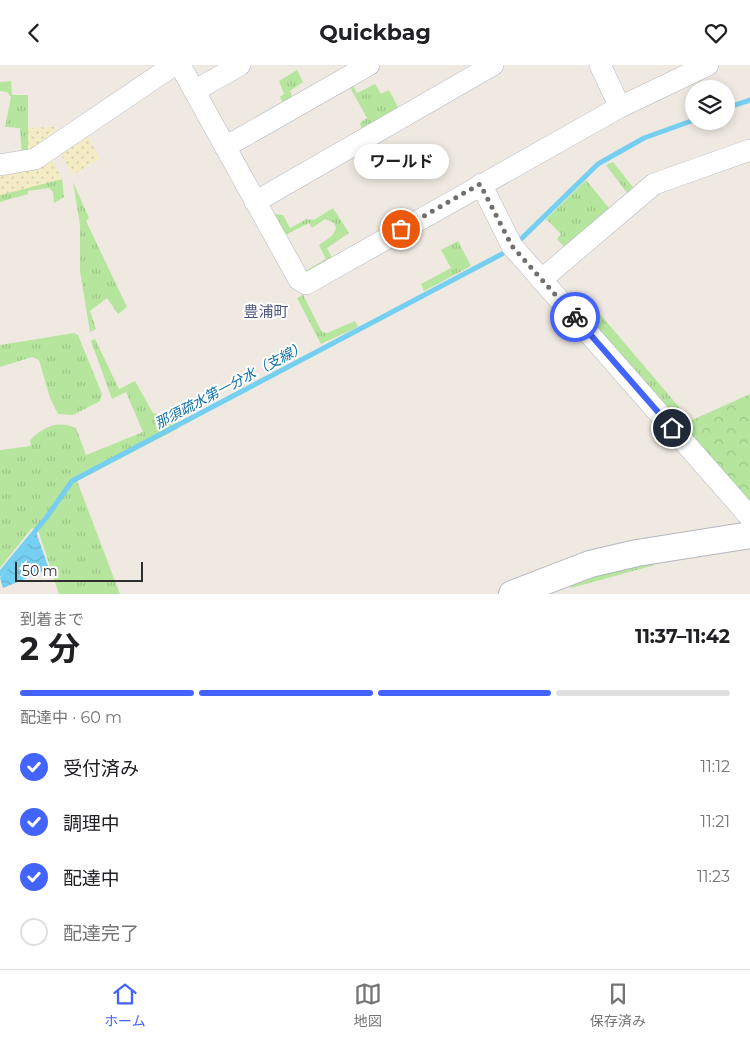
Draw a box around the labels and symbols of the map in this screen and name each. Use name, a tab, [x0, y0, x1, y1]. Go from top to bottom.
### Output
callout: ワールド	[354, 144, 448, 179]
pin	[380, 208, 422, 250]
courier	[550, 292, 600, 342]
district label: 豊浦町	[243, 302, 289, 321]
water label: 那須疏水第一分水（支線）	[152, 338, 308, 432]
pin	[651, 407, 693, 449]
scale bar	[15, 559, 142, 582]

